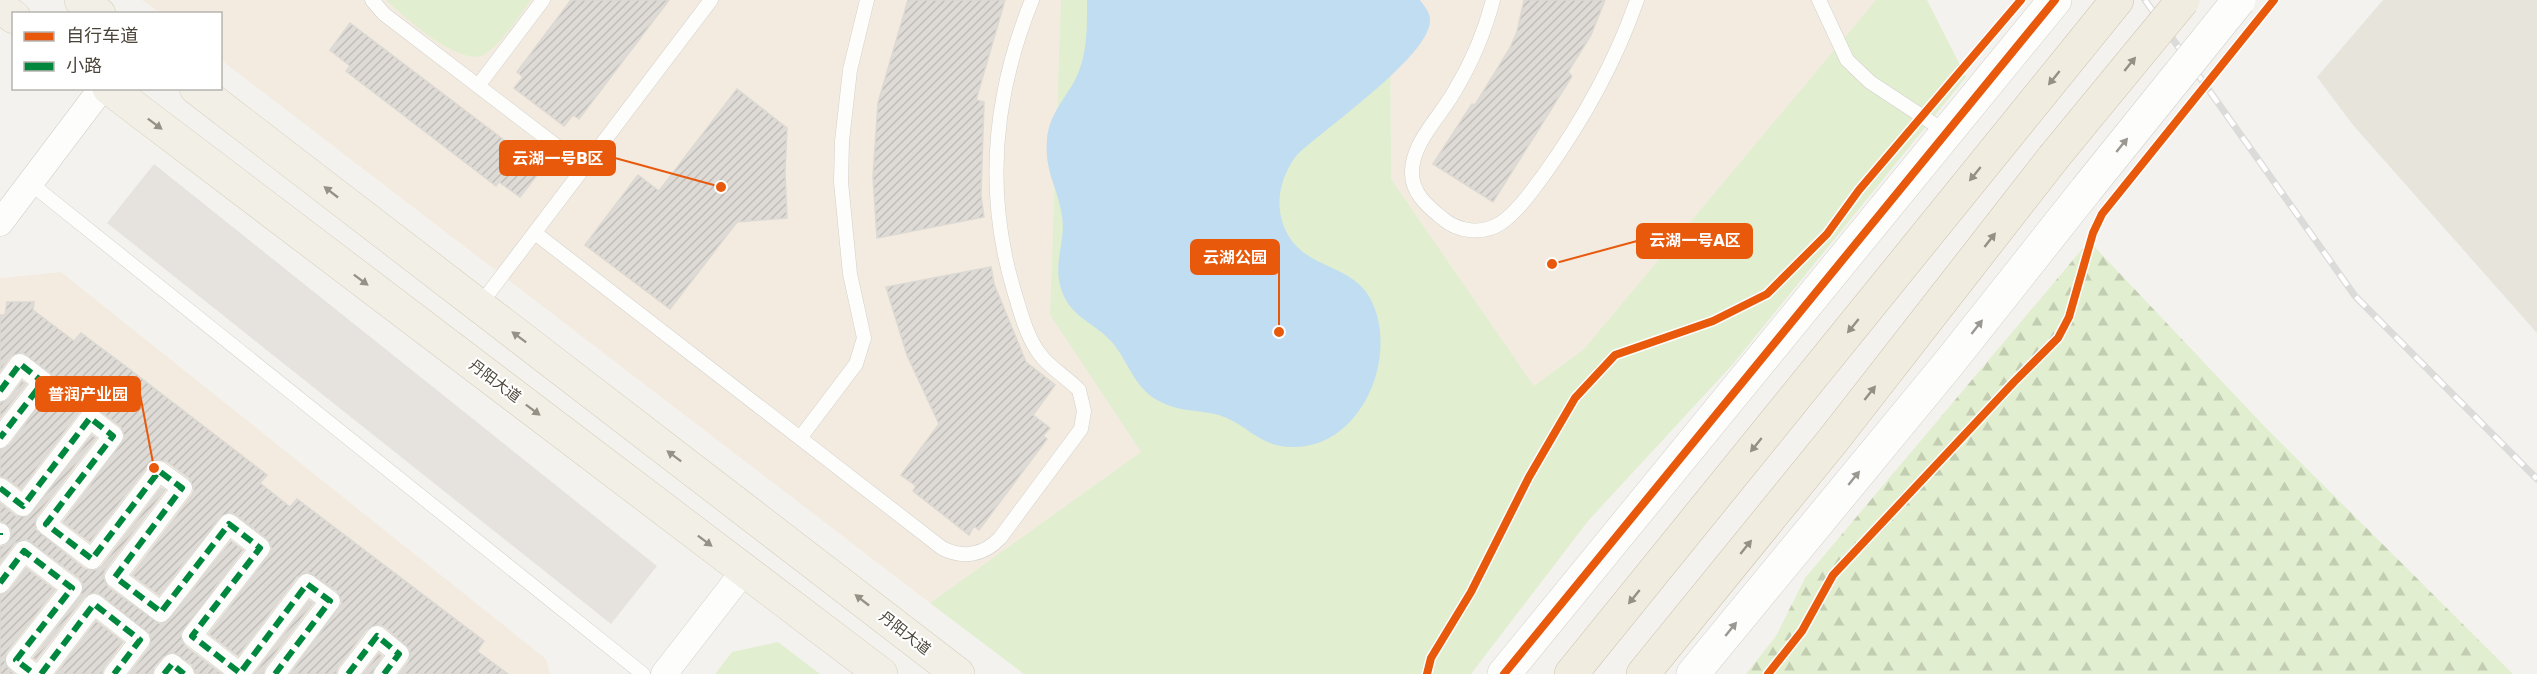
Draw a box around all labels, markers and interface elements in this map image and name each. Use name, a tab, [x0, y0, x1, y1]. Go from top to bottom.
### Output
legend	[12, 12, 222, 90]
text: 自行车道	[66, 25, 138, 47]
text: 小路	[66, 55, 102, 77]
one-way arrow	[2124, 56, 2137, 72]
one-way arrow	[2047, 70, 2060, 86]
one-way arrow	[147, 118, 163, 130]
one-way arrow	[2116, 137, 2128, 152]
callout: 云湖一号B区	[500, 141, 615, 175]
text: 云湖一号B区	[512, 149, 604, 168]
one-way arrow	[1969, 166, 1982, 182]
one-way arrow	[324, 187, 339, 199]
callout: 云湖一号A区	[1637, 224, 1752, 258]
text: 云湖一号A区	[1649, 231, 1741, 250]
one-way arrow	[1984, 232, 1997, 248]
callout: 云湖公园	[1191, 240, 1279, 274]
text: 云湖公园	[1203, 248, 1267, 267]
one-way arrow	[353, 273, 368, 285]
one-way arrow	[1847, 318, 1860, 333]
one-way arrow	[1971, 319, 1984, 335]
one-way arrow	[511, 331, 527, 343]
street label: 丹阳大道	[466, 356, 524, 406]
callout: 普润产业园	[36, 377, 140, 411]
text: 普润产业园	[48, 385, 128, 404]
one-way arrow	[1863, 386, 1875, 401]
one-way arrow	[525, 404, 540, 416]
one-way arrow	[1751, 438, 1763, 453]
one-way arrow	[666, 449, 682, 462]
one-way arrow	[1848, 470, 1861, 486]
one-way arrow	[696, 535, 712, 547]
one-way arrow	[1739, 540, 1752, 555]
one-way arrow	[1627, 589, 1640, 605]
one-way arrow	[854, 594, 870, 606]
street label: 丹阳大道	[876, 607, 934, 659]
one-way arrow	[1724, 621, 1737, 637]

